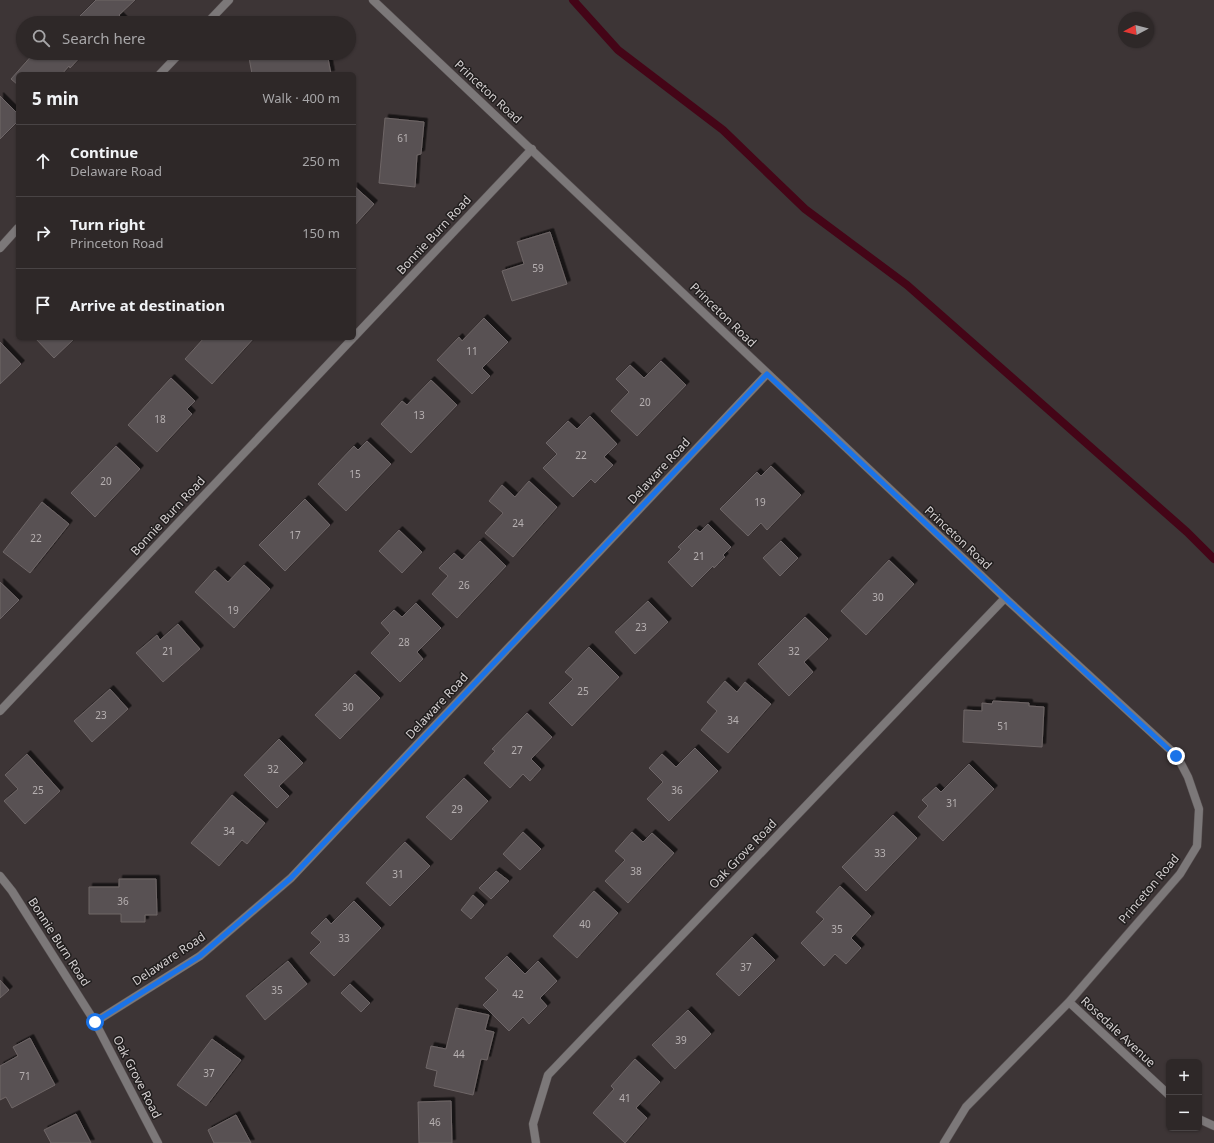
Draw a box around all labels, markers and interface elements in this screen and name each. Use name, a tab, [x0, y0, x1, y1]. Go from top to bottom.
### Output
north arrow	[1118, 12, 1154, 48]
search box	[16, 16, 356, 60]
icon: search	[30, 27, 52, 49]
text: Search here	[62, 28, 145, 48]
street label: Princeton Road	[451, 56, 526, 127]
text: 5 min	[32, 87, 79, 110]
text: Walk · 400 m	[262, 89, 340, 107]
house number: 61	[397, 131, 409, 145]
text: Continue	[70, 142, 138, 162]
icon: ahead	[32, 150, 54, 172]
text: 250 m	[302, 152, 340, 170]
text: Delaware Road	[70, 162, 162, 180]
street label: Bonnie Burn Road	[392, 191, 475, 278]
text: Turn right	[70, 214, 145, 234]
icon: right	[32, 222, 54, 244]
text: 150 m	[302, 224, 340, 242]
text: Princeton Road	[70, 234, 163, 252]
house number: 59	[532, 261, 544, 275]
street label: Princeton Road	[686, 279, 760, 351]
icon: arrive	[32, 294, 54, 316]
text: Arrive at destination	[70, 295, 225, 315]
house number: 11	[466, 344, 478, 358]
house number: 20	[639, 395, 651, 409]
house number: 13	[413, 408, 425, 422]
house number: 18	[154, 412, 166, 426]
street label: Delaware Road	[623, 434, 694, 508]
house number: 22	[575, 448, 587, 462]
house number: 15	[349, 467, 361, 481]
street label: Bonnie Burn Road	[126, 472, 209, 559]
house number: 20	[100, 474, 112, 488]
house number: 19	[754, 495, 766, 509]
street label: Princeton Road	[921, 502, 996, 573]
house number: 24	[512, 516, 524, 530]
house number: 17	[289, 528, 301, 542]
house number: 22	[30, 531, 42, 545]
house number: 21	[693, 549, 705, 563]
house number: 26	[458, 578, 470, 592]
house number: 30	[872, 590, 884, 604]
house number: 19	[227, 603, 239, 617]
house number: 23	[635, 620, 647, 634]
house number: 28	[398, 635, 410, 649]
house number: 21	[162, 644, 174, 658]
house number: 32	[788, 644, 800, 658]
street label: Delaware Road	[401, 669, 472, 743]
house number: 25	[577, 684, 589, 698]
house number: 30	[342, 700, 354, 714]
house number: 23	[95, 708, 107, 722]
house number: 34	[727, 713, 739, 727]
house number: 51	[997, 719, 1009, 733]
house number: 27	[511, 743, 523, 757]
route end	[1167, 747, 1185, 765]
house number: 32	[267, 762, 279, 776]
house number: 25	[32, 783, 44, 797]
house number: 36	[671, 783, 683, 797]
house number: 31	[946, 796, 958, 810]
house number: 29	[451, 802, 463, 816]
street label: Oak Grove Road	[705, 815, 780, 892]
house number: 34	[223, 824, 235, 838]
house number: 33	[874, 846, 886, 860]
street label: Princeton Road	[1114, 850, 1183, 927]
house number: 38	[630, 864, 642, 878]
house number: 31	[392, 867, 404, 881]
street label: Bonnie Burn Road	[24, 894, 94, 989]
house number: 36	[117, 894, 129, 908]
house number: 40	[579, 917, 591, 931]
house number: 35	[831, 922, 843, 936]
street label: Delaware Road	[129, 928, 209, 989]
house number: 33	[338, 931, 350, 945]
house number: 37	[740, 960, 752, 974]
house number: 35	[271, 983, 283, 997]
house number: 42	[512, 987, 524, 1001]
street label: Rosedale Avenue	[1077, 993, 1160, 1071]
route start	[86, 1013, 104, 1031]
street label: Oak Grove Road	[109, 1032, 166, 1121]
house number: 39	[675, 1033, 687, 1047]
house number: 44	[453, 1047, 465, 1061]
map controls	[1166, 1059, 1202, 1131]
button: +	[1166, 1059, 1202, 1095]
house number: 37	[203, 1066, 215, 1080]
house number: 71	[19, 1069, 31, 1083]
house number: 41	[619, 1091, 631, 1105]
button: −	[1166, 1095, 1202, 1131]
house number: 46	[429, 1115, 441, 1129]

